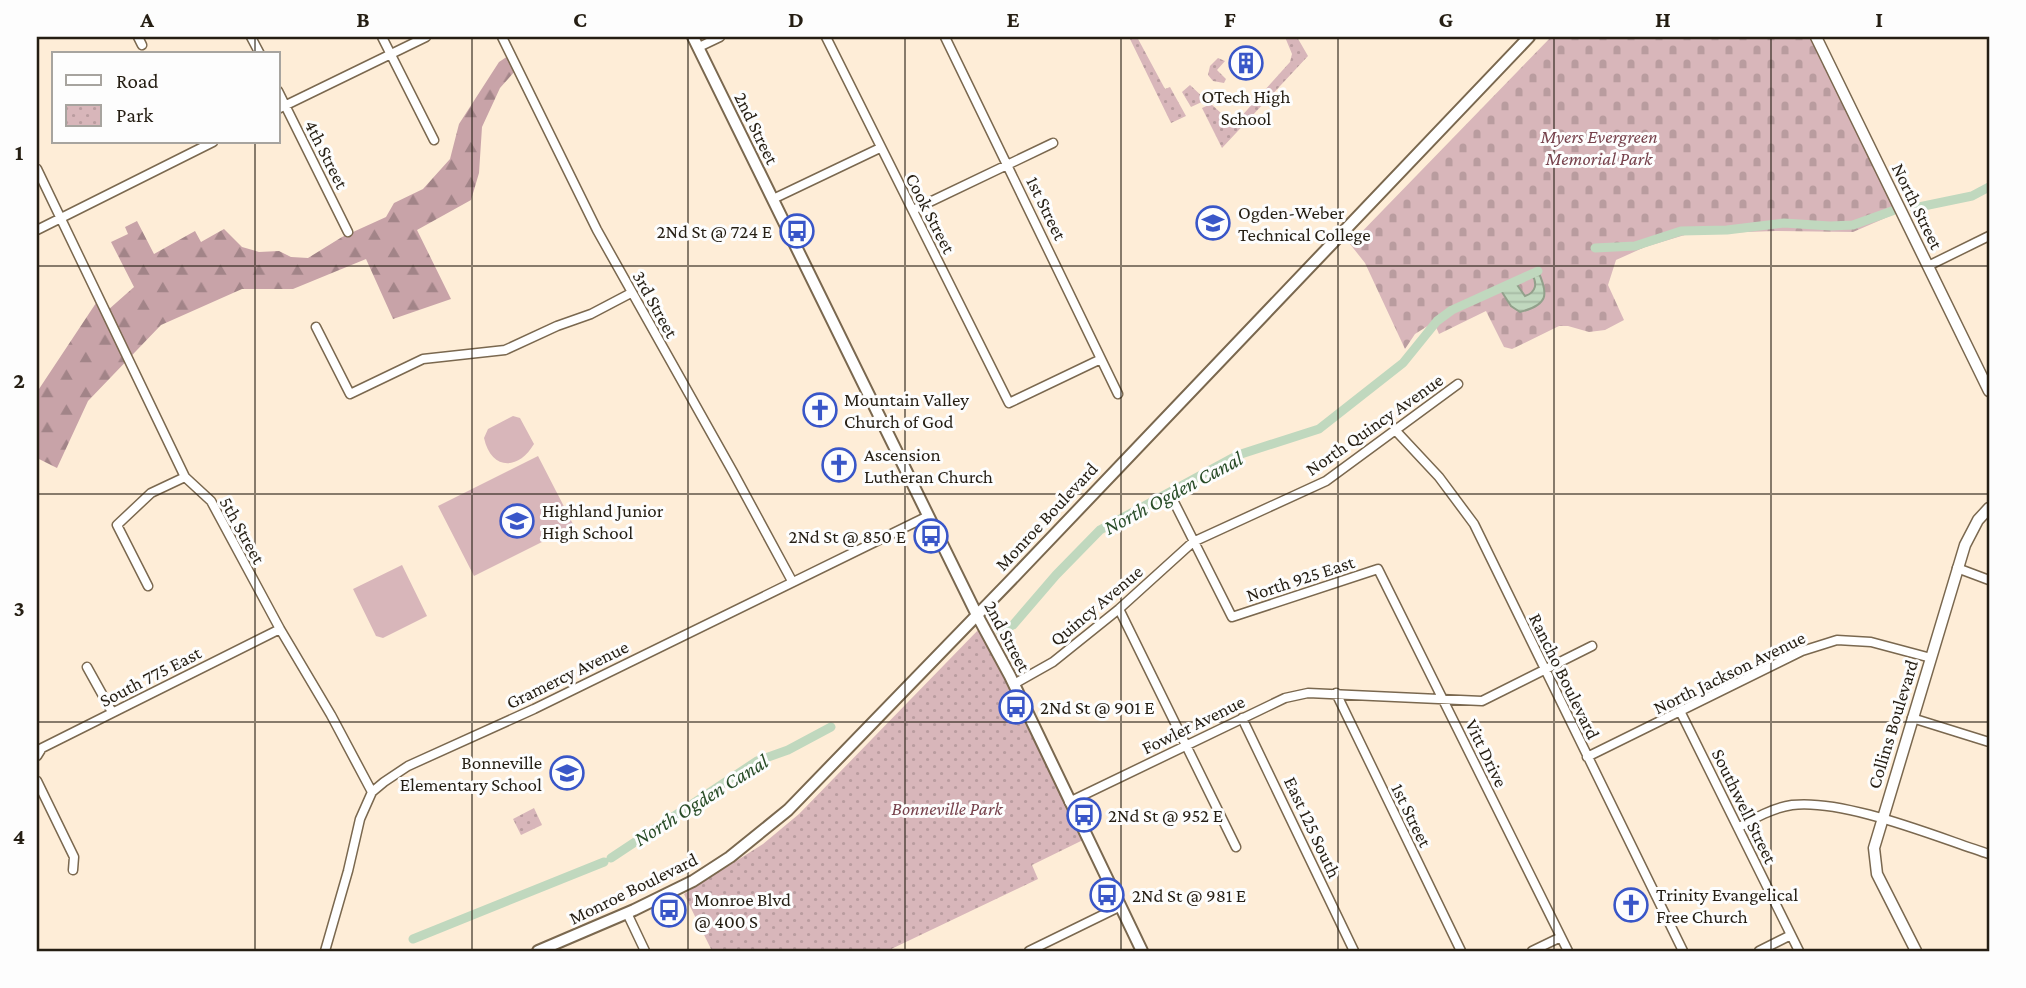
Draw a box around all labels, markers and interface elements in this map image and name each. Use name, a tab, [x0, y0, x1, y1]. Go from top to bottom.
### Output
text: A	[139, 6, 154, 32]
text: B	[356, 6, 370, 32]
text: C	[573, 6, 587, 32]
text: D	[788, 6, 804, 32]
text: E	[1006, 6, 1020, 32]
text: F	[1224, 6, 1236, 32]
text: G	[1439, 6, 1454, 32]
text: H	[1655, 6, 1671, 32]
text: I	[1875, 6, 1883, 32]
building icon: OTech High School	[1227, 44, 1265, 82]
legend	[52, 52, 280, 144]
text: Road	[116, 69, 159, 93]
place label: OTech High School	[1202, 86, 1290, 129]
street label: 2nd Street	[730, 89, 783, 168]
text: Park	[116, 103, 153, 127]
street label: 4th Street	[300, 116, 353, 193]
park label: Myers Evergreen Memorial Park	[1539, 126, 1658, 169]
text: 1	[15, 139, 24, 165]
street label: North Street	[1888, 160, 1948, 253]
street label: Cook Street	[901, 170, 960, 257]
street label: 1st Street	[1022, 173, 1071, 244]
place label: Ogden-Weber Technical College	[1238, 202, 1371, 245]
school or university icon: Ogden-Weber Technical College	[1194, 204, 1232, 242]
bus stop icon: 2Nd St @ 724 E	[778, 212, 816, 250]
place label: 2Nd St @ 724 E	[657, 221, 772, 242]
street label: 3rd Street	[629, 267, 683, 342]
text: 2	[13, 367, 25, 393]
street label: North Quincy Avenue	[1302, 369, 1447, 480]
place label: Mountain Valley Church of God	[844, 389, 969, 432]
church icon: Mountain Valley Church of God	[801, 391, 839, 429]
place label: Ascension Lutheran Church	[864, 444, 993, 487]
church icon: Ascension Lutheran Church	[820, 446, 858, 484]
water label: North Ogden Canal	[1099, 446, 1247, 540]
street label: Monroe Boulevard	[991, 458, 1102, 575]
street label: 5th Street	[216, 493, 270, 568]
place label: Highland Junior High School	[542, 500, 664, 543]
school or university icon: Highland Junior High School	[498, 502, 536, 540]
bus stop icon: 2Nd St @ 850 E	[912, 517, 950, 555]
place label: 2Nd St @ 850 E	[788, 526, 906, 547]
street label: North 925 East	[1243, 551, 1358, 606]
street label: Quincy Avenue	[1046, 561, 1147, 650]
text: 3	[13, 595, 25, 621]
street label: 2nd Street	[980, 597, 1035, 676]
street label: Rancho Boulevard	[1525, 610, 1604, 743]
street label: North Jackson Avenue	[1650, 627, 1809, 718]
street label: Gramercy Avenue	[503, 636, 632, 713]
street label: South 775 East	[96, 642, 205, 711]
street label: Collins Boulevard	[1863, 657, 1922, 791]
bus stop icon: 2Nd St @ 901 E	[997, 688, 1035, 726]
street label: Fowler Avenue	[1138, 690, 1248, 758]
place label: 2Nd St @ 901 E	[1040, 697, 1155, 718]
street label: Vitt Drive	[1461, 716, 1512, 791]
street label: Southwell Street	[1708, 745, 1782, 868]
water label: North Ogden Canal	[629, 749, 773, 851]
place label: Bonneville Elementary School	[400, 752, 542, 795]
school or university icon: Bonneville Elementary School	[548, 754, 586, 792]
street label: East 125 South	[1280, 773, 1345, 881]
street label: 1st Street	[1387, 780, 1436, 851]
bus stop icon: 2Nd St @ 952 E	[1065, 796, 1103, 834]
park label: Bonneville Park	[892, 798, 1003, 819]
place label: 2Nd St @ 952 E	[1108, 805, 1223, 826]
text: 4	[13, 823, 25, 849]
street label: Monroe Boulevard	[566, 848, 701, 929]
bus stop icon: 2Nd St @ 981 E	[1088, 876, 1126, 914]
place label: Trinity Evangelical Free Church	[1656, 884, 1798, 927]
place label: 2Nd St @ 981 E	[1132, 885, 1246, 906]
church icon: Trinity Evangelical Free Church	[1612, 886, 1650, 924]
place label: Monroe Blvd @ 400 S	[694, 889, 791, 932]
bus stop icon: Monroe Blvd @ 400 S	[650, 891, 688, 929]

